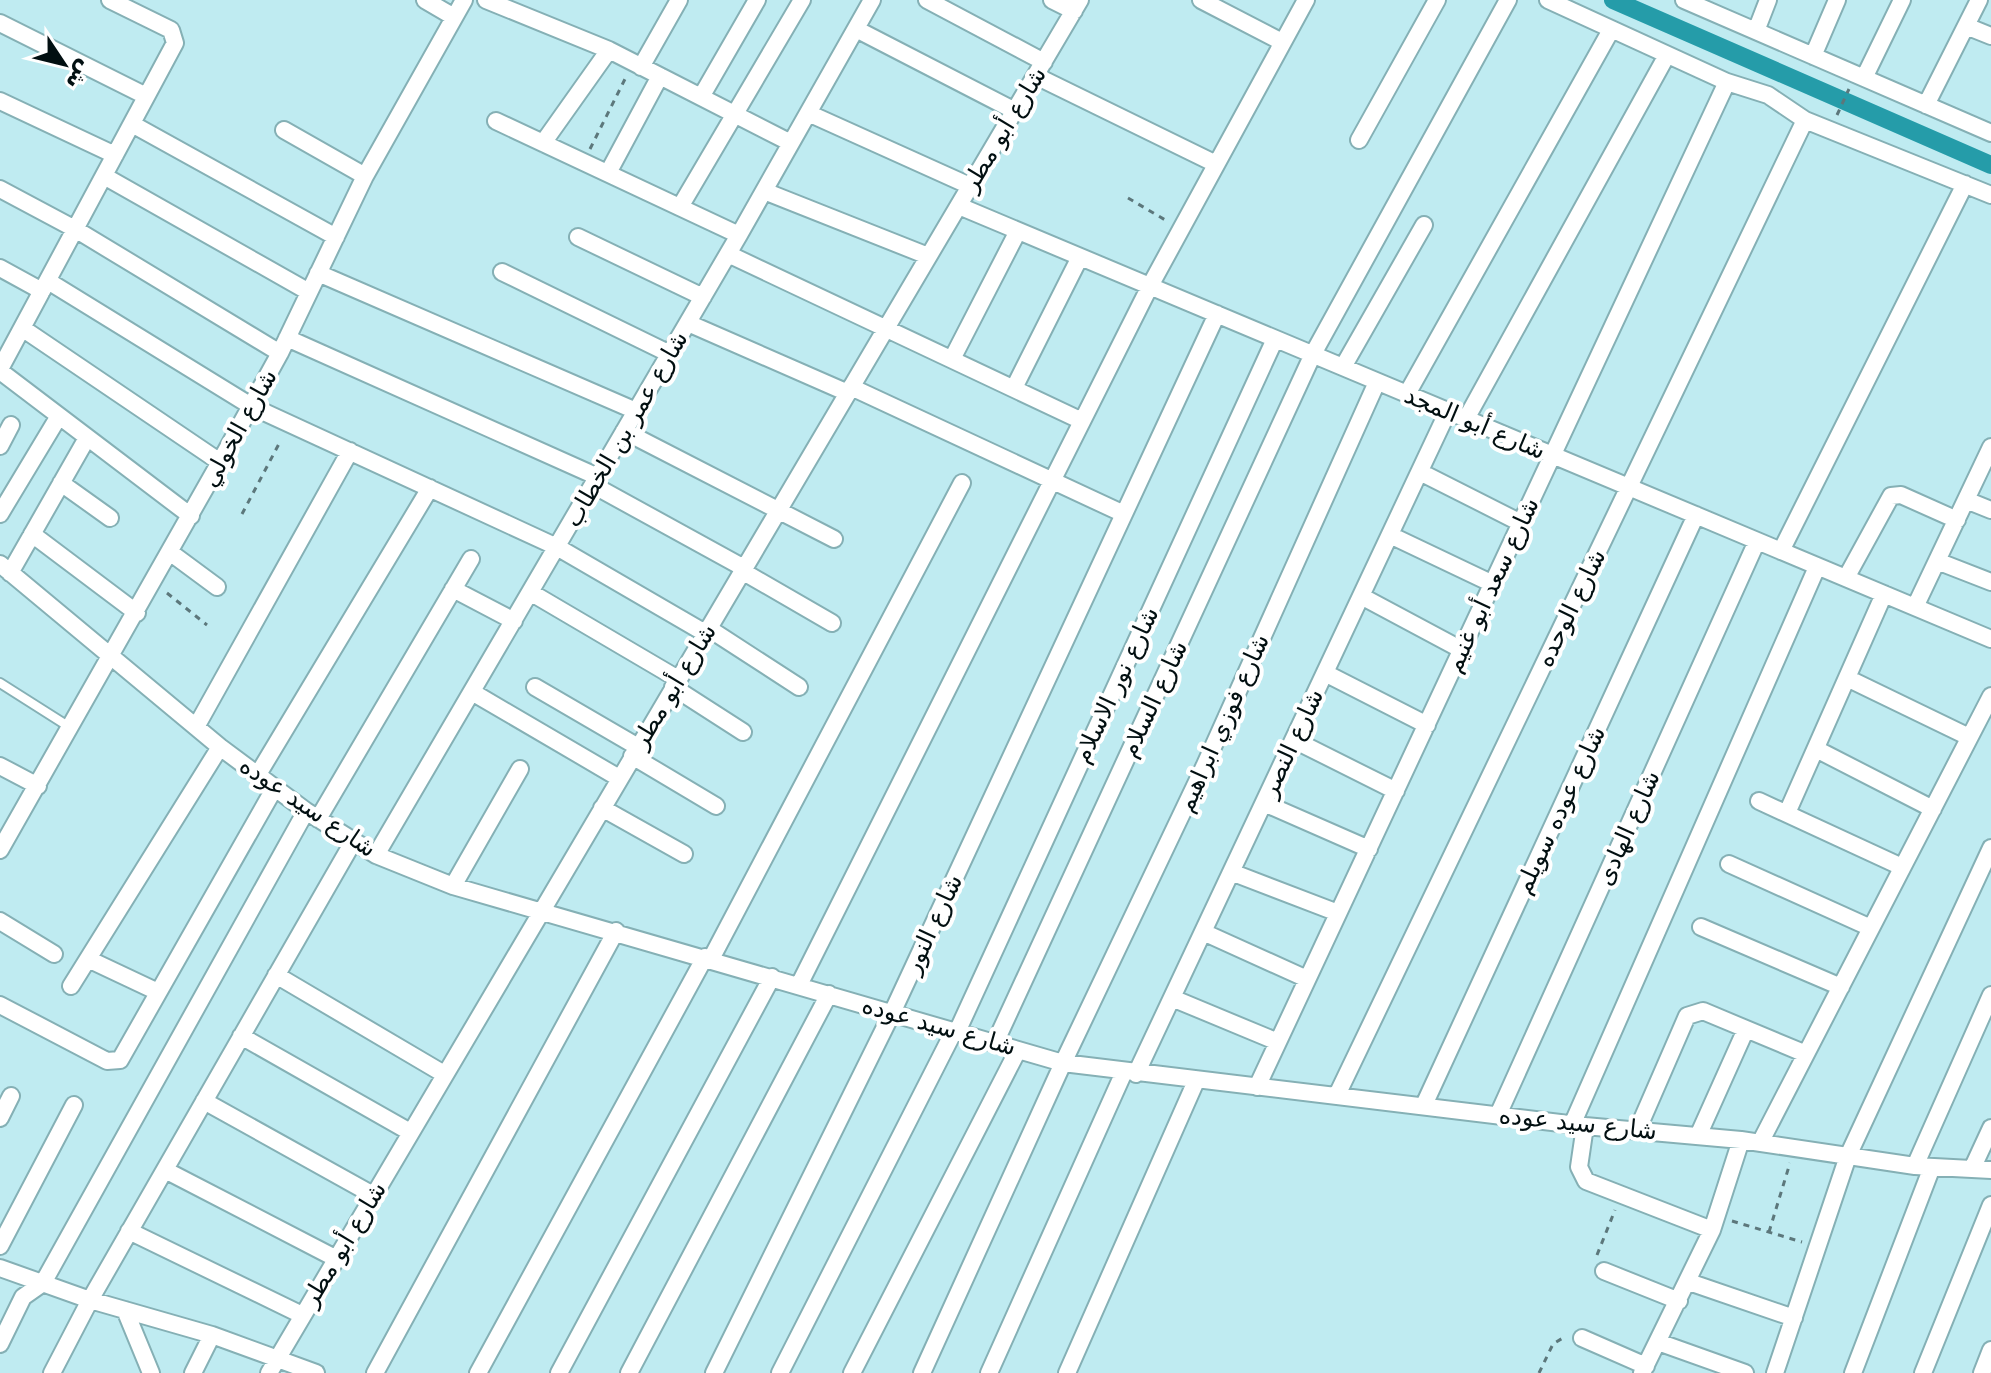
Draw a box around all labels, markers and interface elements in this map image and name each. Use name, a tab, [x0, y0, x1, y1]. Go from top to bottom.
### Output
north arrow	[24, 24, 104, 104]
text: ش	[61, 56, 99, 95]
street label: شارع أبو مطر	[954, 61, 1052, 197]
street label: شارع عمر بن الخطاب	[558, 326, 694, 532]
street label: شارع الخولي	[195, 364, 283, 492]
street label: شارع أبو المجد	[1400, 379, 1550, 465]
street label: شارع سعد أبو غنيم	[1438, 492, 1545, 677]
street label: شارع الوحده	[1531, 545, 1611, 671]
street label: شارع نور الاسلام	[1068, 603, 1164, 767]
street label: شارع أبو مطر	[624, 618, 722, 754]
street label: شارع فوزي ابراهيم	[1171, 630, 1275, 816]
street label: شارع السلام	[1115, 636, 1193, 762]
street label: شارع النصر	[1254, 684, 1329, 803]
street label: شارع عوده سويلم	[1509, 722, 1611, 898]
street label: شارع سيد عوده	[234, 751, 382, 863]
street label: شارع الهادى	[1590, 766, 1666, 890]
street label: شارع النور	[897, 870, 968, 979]
street label: شارع سيد عوده	[859, 991, 1019, 1061]
street label: شارع سيد عوده	[1498, 1101, 1658, 1145]
street label: شارع أبو مطر	[294, 1176, 392, 1312]

